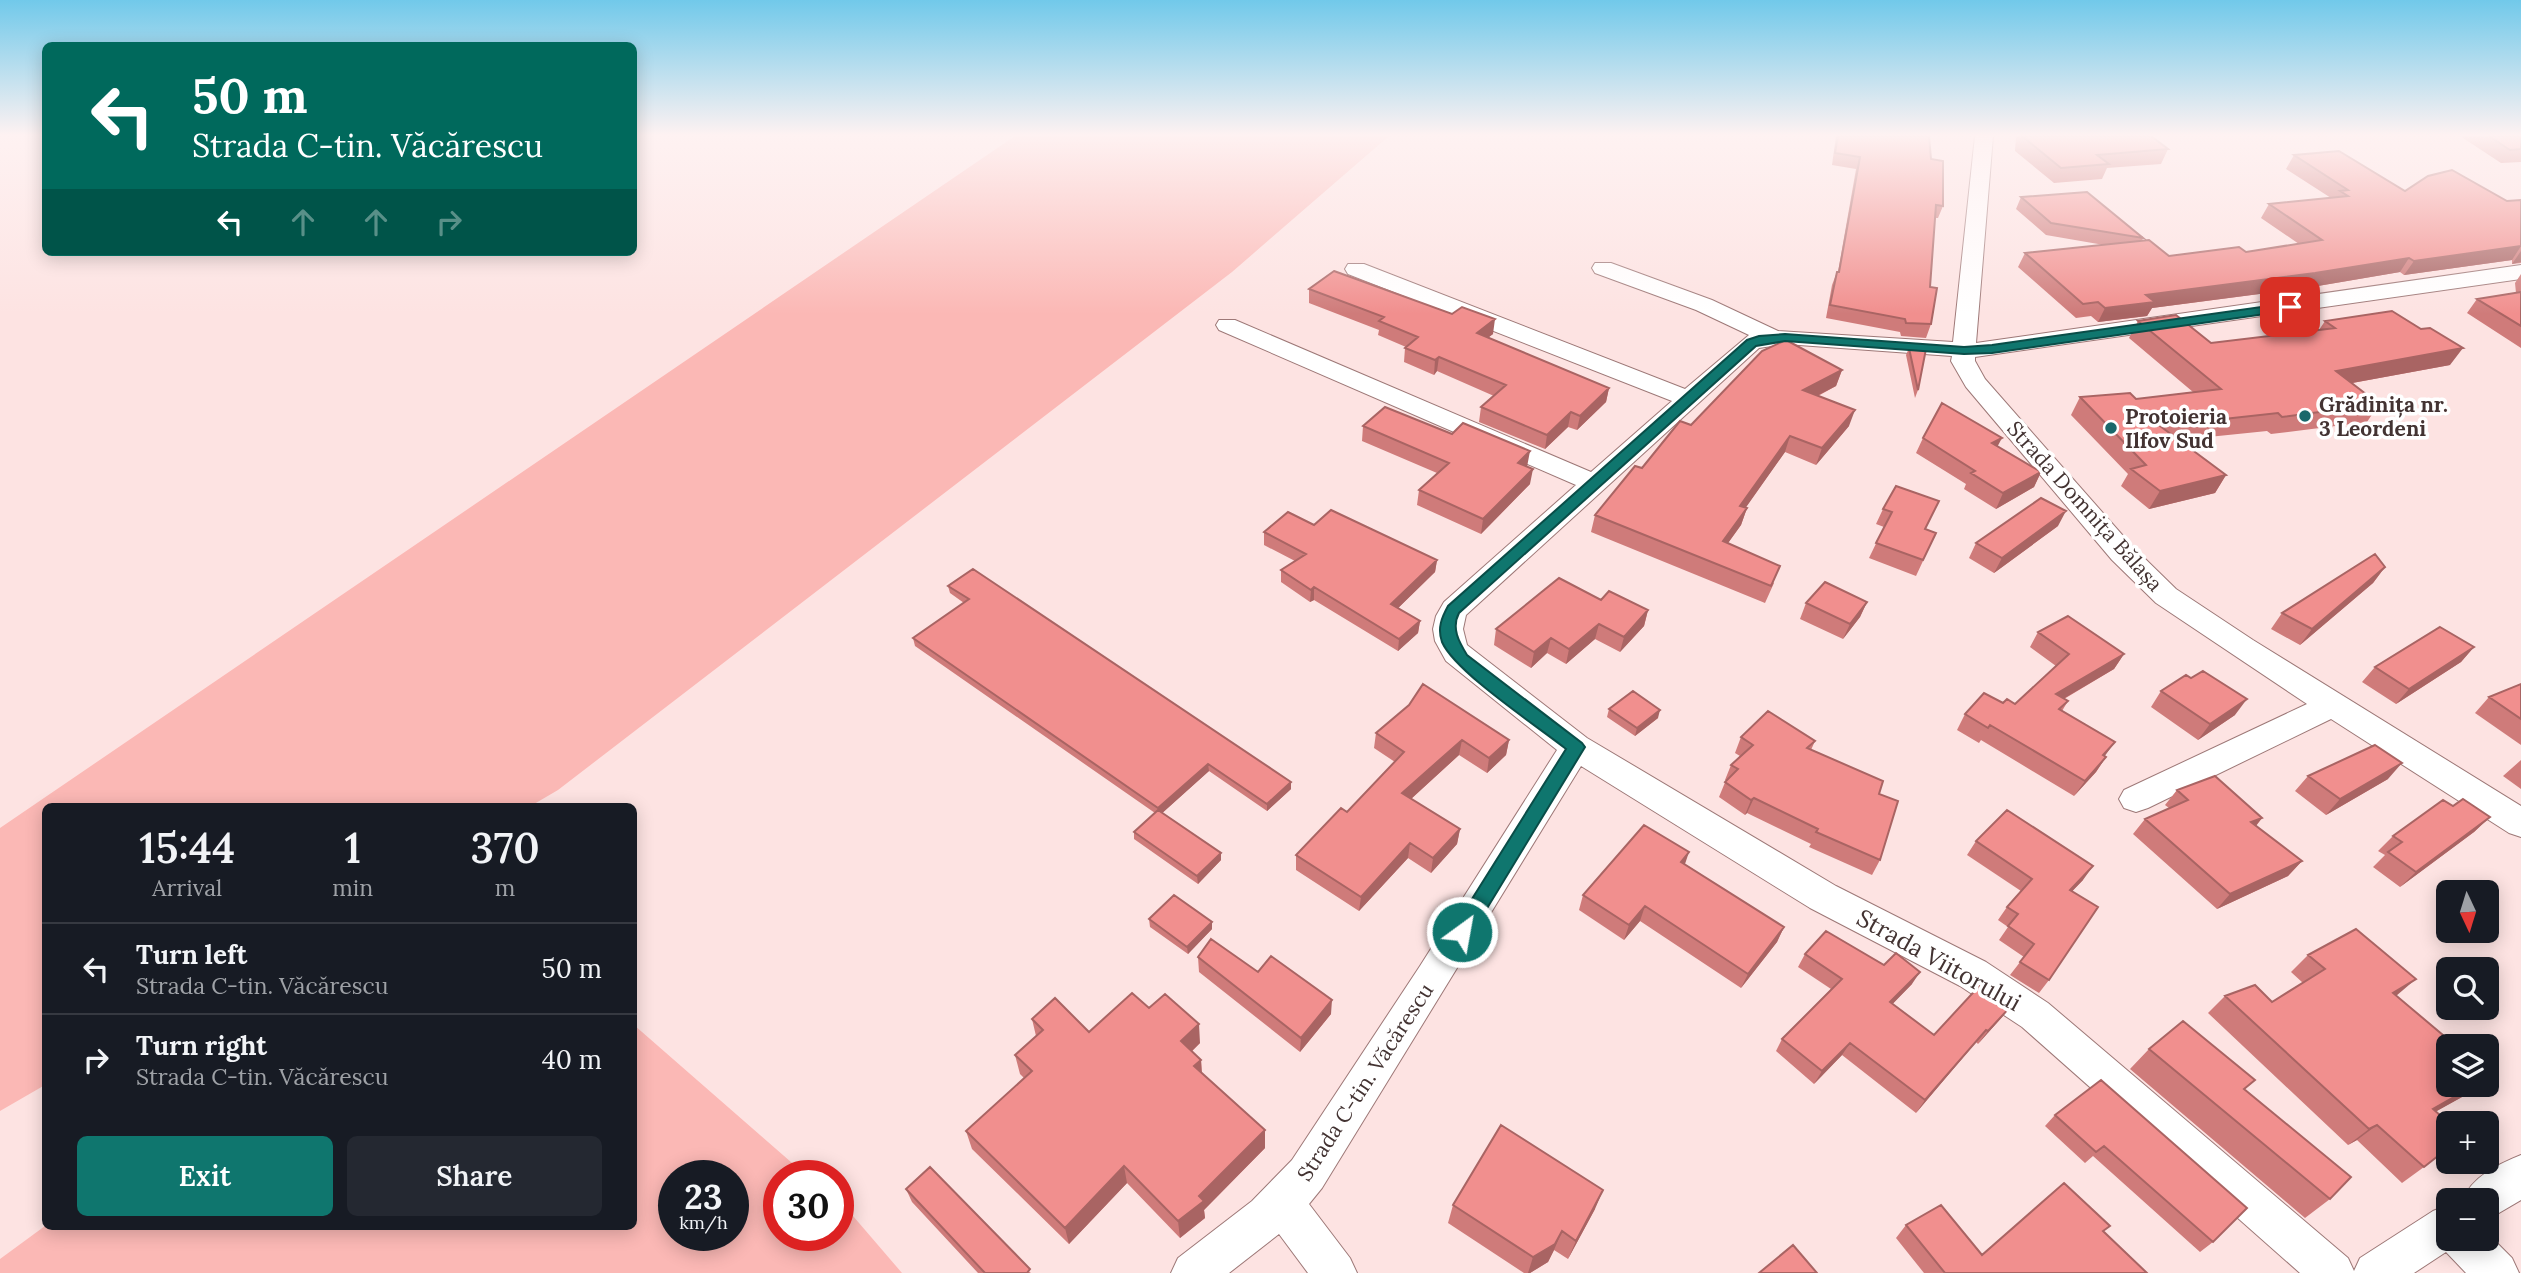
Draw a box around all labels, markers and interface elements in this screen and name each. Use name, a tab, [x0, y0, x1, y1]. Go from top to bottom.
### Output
text: 50 m	[192, 64, 308, 126]
icon: left	[77, 70, 168, 161]
text: Strada C-tin. Văcărescu	[192, 125, 543, 166]
icon: left	[211, 203, 249, 241]
icon: ahead	[284, 203, 322, 241]
icon: ahead	[357, 203, 395, 241]
icon: right	[430, 203, 468, 241]
pin	[2260, 277, 2320, 337]
icon: arrive	[2271, 288, 2309, 326]
place label: Grădinița nr. 3 Leordeni	[2319, 391, 2448, 442]
place label: Protoieria Ilfov Sud	[2125, 403, 2227, 454]
marker: Grădinița nr. 3 Leordeni	[2297, 408, 2313, 424]
street label: Strada Domnița Bălașa	[2001, 415, 2169, 597]
marker: Protoieria Ilfov Sud	[2103, 420, 2119, 436]
text: 15:44	[139, 821, 235, 875]
text: 1	[345, 821, 361, 875]
text: 370	[471, 821, 540, 875]
text: Arrival	[152, 873, 222, 902]
text: min	[332, 873, 373, 902]
text: m	[495, 873, 515, 902]
north arrow	[2436, 880, 2499, 943]
map controls	[2436, 880, 2499, 1251]
position arrow	[1425, 895, 1499, 969]
street label: Strada Viitorului	[1851, 902, 2027, 1018]
text: Turn left	[136, 938, 247, 971]
icon: left	[77, 950, 115, 988]
text: 50 m	[542, 952, 602, 985]
button: search	[2436, 957, 2499, 1020]
text: Strada C-tin. Văcărescu	[136, 971, 388, 1000]
street label: Strada C-tin. Văcărescu	[1291, 978, 1439, 1186]
text: Turn right	[136, 1029, 267, 1062]
button: layers	[2436, 1034, 2499, 1097]
icon: right	[77, 1041, 115, 1079]
text: 40 m	[542, 1043, 602, 1076]
text: Strada C-tin. Văcărescu	[136, 1062, 388, 1091]
button: +	[2436, 1111, 2499, 1174]
button: Exit	[77, 1136, 333, 1216]
button: Share	[347, 1136, 602, 1216]
speed limit sign: 30	[763, 1160, 854, 1251]
text: 23	[684, 1174, 723, 1219]
button: −	[2436, 1188, 2499, 1251]
text: km/h	[679, 1211, 728, 1234]

